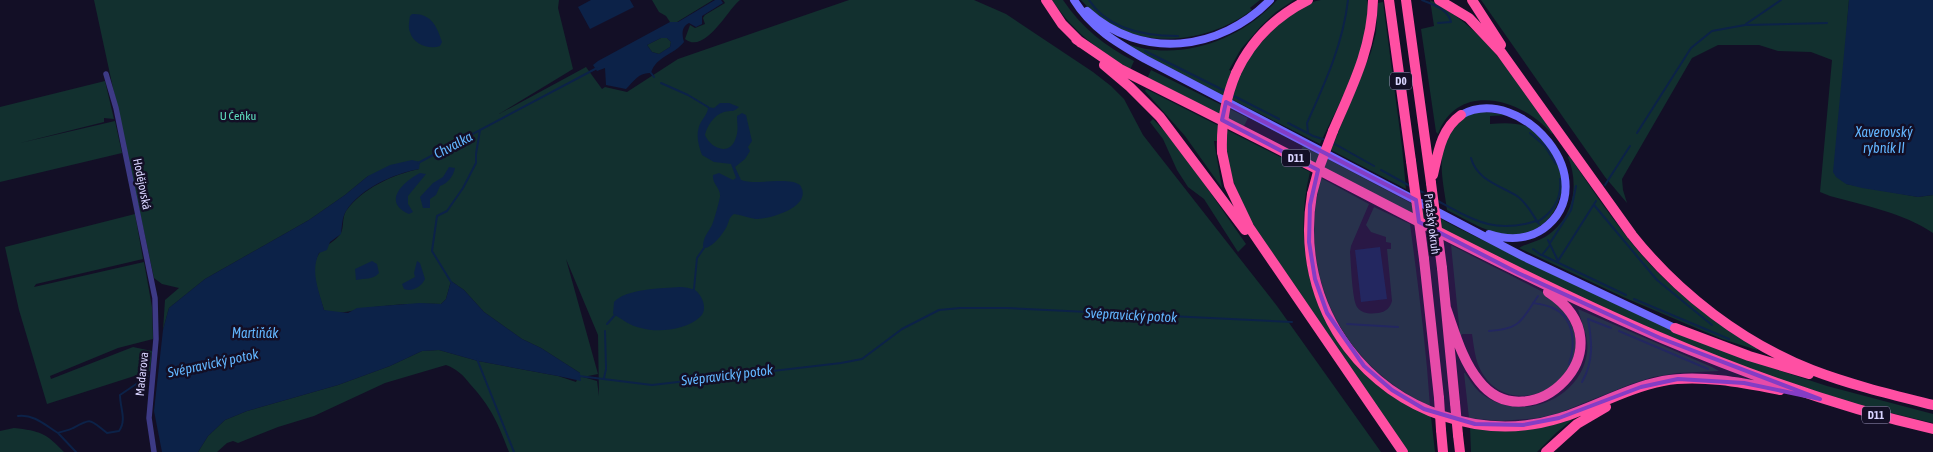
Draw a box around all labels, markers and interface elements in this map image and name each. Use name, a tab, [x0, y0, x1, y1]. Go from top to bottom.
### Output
road number: D0	[1390, 72, 1412, 90]
park label: U Čeňku	[220, 109, 256, 123]
water label: Xaverovský rybník II	[1854, 124, 1913, 156]
water label: Chvalka	[431, 128, 475, 162]
road number: D11	[1282, 150, 1310, 167]
street label: Hodějovská	[130, 157, 154, 211]
street label: Pražský okruh	[1421, 193, 1443, 255]
water label: Svépravický potok	[1083, 305, 1178, 325]
water label: Martiňák	[232, 325, 279, 341]
water label: Svépravický potok	[165, 345, 261, 381]
street label: Madarova	[133, 351, 151, 397]
water label: Svépravický potok	[679, 361, 775, 389]
road number: D11	[1862, 406, 1890, 424]

